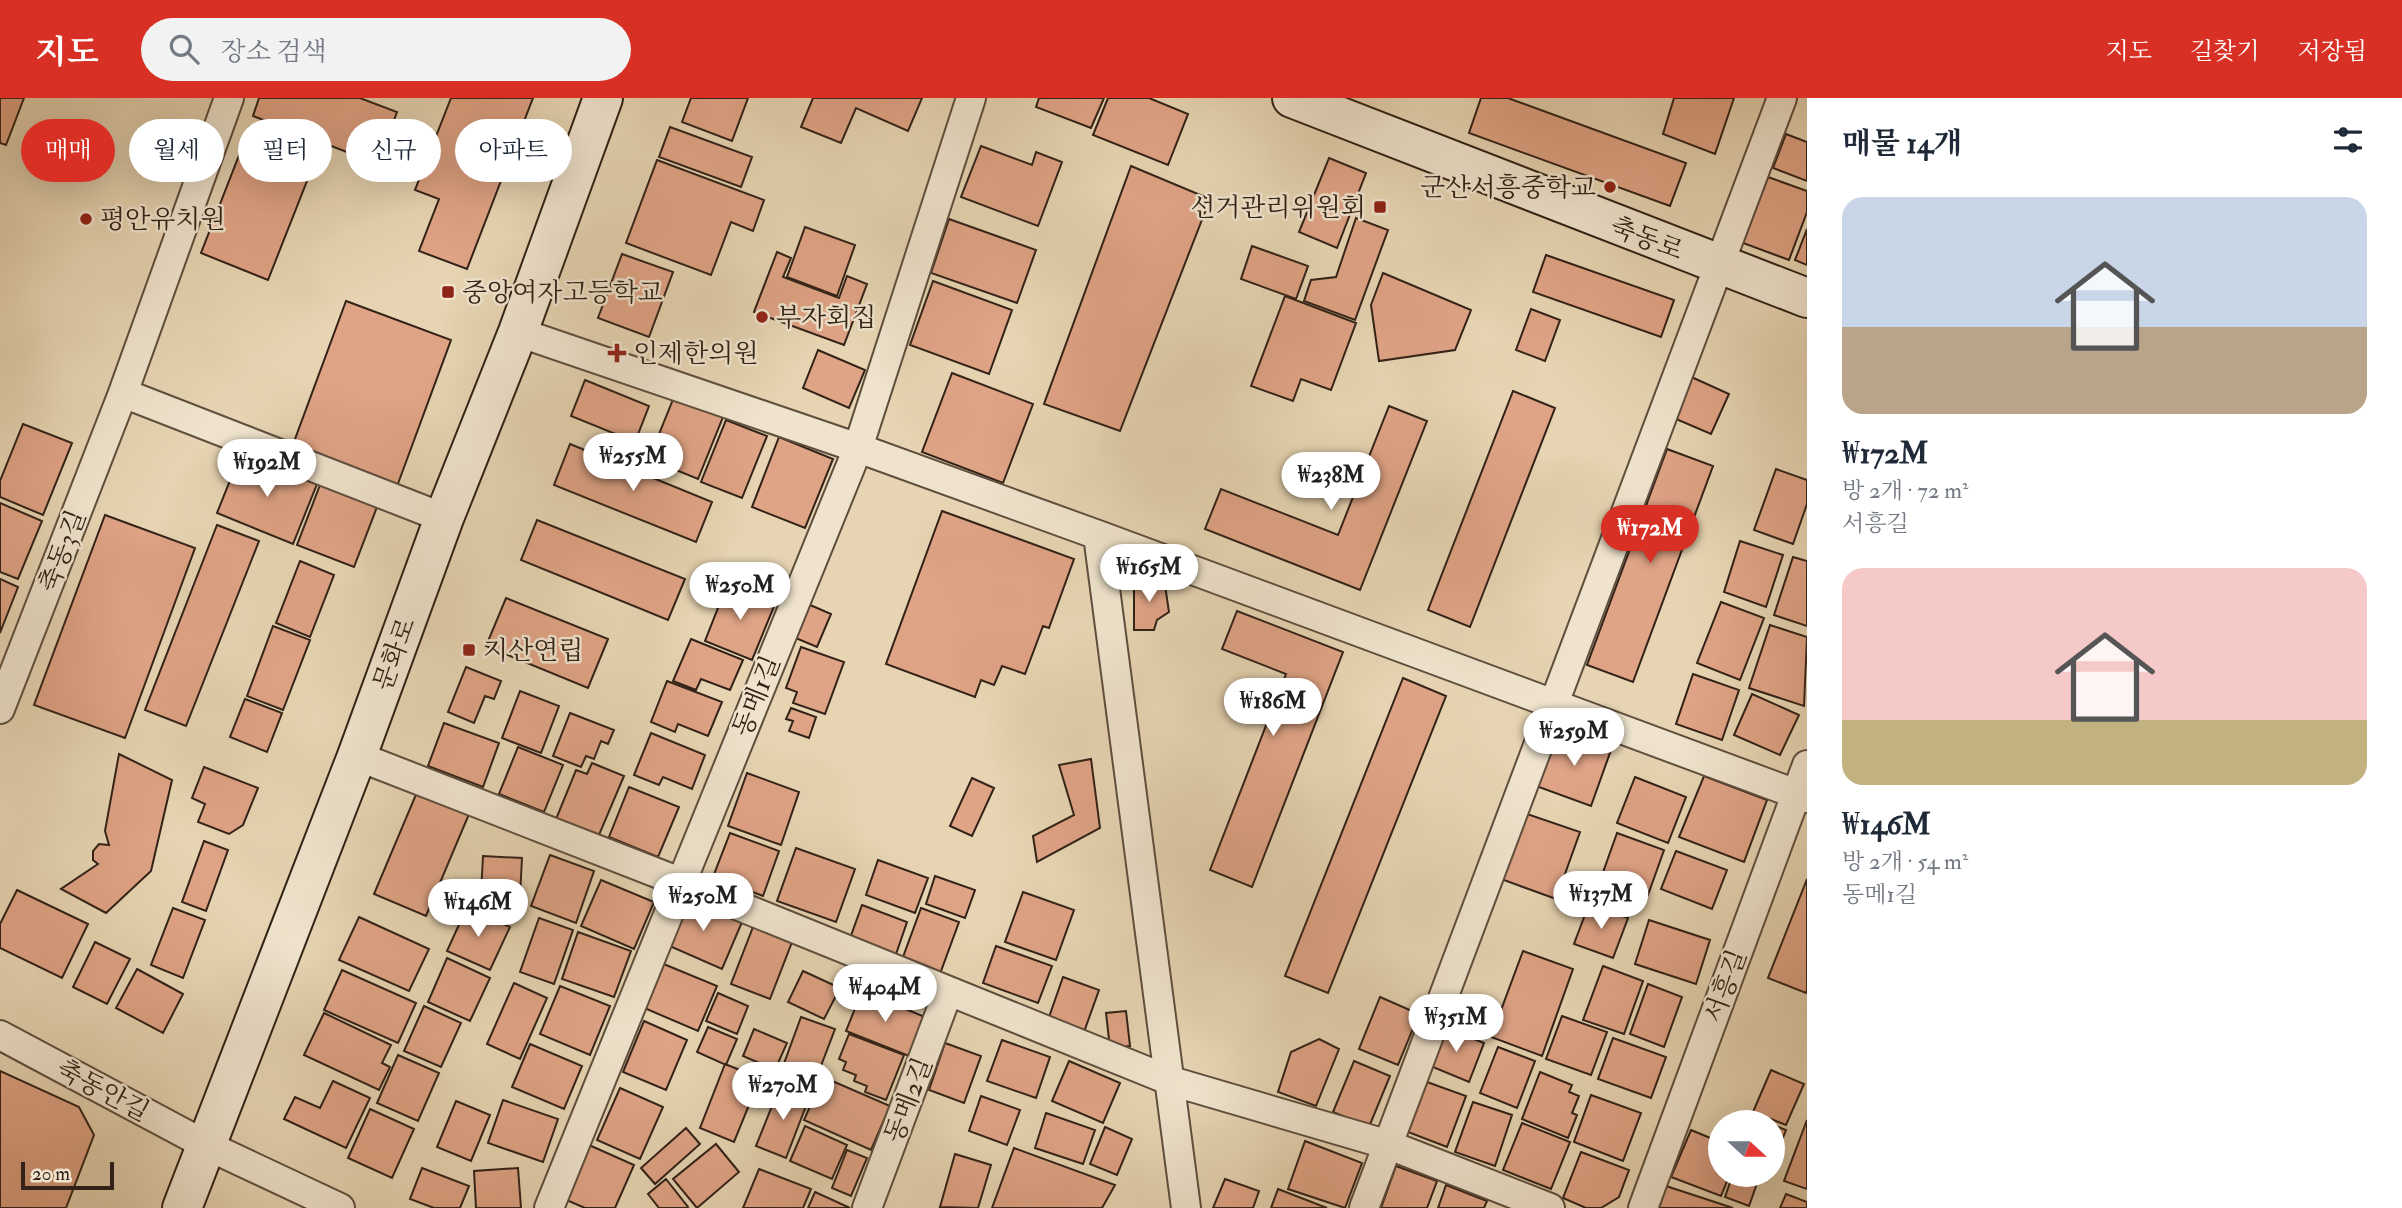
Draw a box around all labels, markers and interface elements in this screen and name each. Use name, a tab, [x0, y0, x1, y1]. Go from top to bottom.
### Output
search box	[141, 18, 631, 81]
icon: search	[165, 30, 203, 68]
text: 지도	[35, 32, 99, 73]
text: 장소 검색	[221, 36, 327, 68]
text: 지도	[2106, 36, 2152, 67]
text: 길찾기	[2190, 36, 2259, 67]
text: 저장됨	[2297, 36, 2367, 67]
chip: 매매	[21, 119, 115, 182]
chip: 월세	[129, 119, 224, 182]
chip: 필터	[238, 119, 332, 182]
chip: 신규	[346, 119, 441, 182]
chip: 아파트	[455, 119, 572, 182]
icon: filters	[2329, 121, 2367, 159]
text: 매물 14개	[1842, 125, 1962, 162]
place label: 군산서흥중학교	[1420, 172, 1596, 204]
marker: 군산서흥중학교	[1602, 179, 1618, 195]
place label: 선거관리위원회	[1190, 192, 1366, 224]
marker: 선거관리위원회	[1372, 199, 1388, 215]
place label: 평안유치원	[100, 204, 226, 236]
street label: 축동로	[1606, 210, 1688, 267]
marker: 평안유치원	[78, 211, 94, 227]
icon: home	[2042, 243, 2168, 369]
place label: 중앙여자고등학교	[462, 277, 663, 309]
marker: 중앙여자고등학교	[440, 284, 456, 300]
place label: 부자회집	[776, 302, 876, 334]
marker: 부자회집	[754, 309, 770, 325]
place label: 인제한의원	[633, 338, 759, 370]
marker: 인제한의원	[607, 343, 627, 363]
pin: ₩255M	[584, 434, 682, 493]
text: ₩172M	[1842, 435, 1928, 472]
pin: ₩192M	[218, 440, 316, 499]
text: ₩255M	[599, 441, 667, 470]
text: ₩192M	[233, 447, 301, 476]
pin: ₩238M	[1282, 452, 1380, 512]
text: ₩238M	[1297, 460, 1365, 489]
text: 방 2개 · 72 m²	[1842, 476, 1969, 505]
pin: ₩172M	[1601, 505, 1699, 565]
street label: 축동3길	[33, 506, 93, 597]
text: 서흥길	[1842, 509, 1909, 538]
text: ₩172M	[1617, 513, 1683, 542]
pin: ₩165M	[1100, 545, 1198, 604]
text: ₩165M	[1116, 552, 1182, 581]
pin: ₩250M	[691, 562, 789, 622]
text: ₩250M	[705, 570, 775, 599]
street label: 문화로	[367, 613, 423, 695]
icon: home	[2042, 614, 2168, 740]
place label: 지산연립	[483, 635, 583, 667]
marker: 지산연립	[461, 642, 477, 658]
street label: 동메1길	[726, 651, 788, 742]
pin: ₩186M	[1224, 678, 1322, 738]
text: ₩186M	[1240, 686, 1306, 715]
pin: ₩259M	[1525, 708, 1623, 768]
text: ₩259M	[1539, 716, 1609, 745]
text: ₩146M	[1842, 806, 1931, 843]
text: 방 2개 · 54 m²	[1842, 847, 1968, 876]
pin: ₩137M	[1552, 872, 1650, 931]
pin: ₩250M	[654, 874, 752, 933]
text: ₩137M	[1569, 879, 1633, 908]
pin: ₩146M	[429, 880, 527, 939]
text: 동메1길	[1842, 880, 1917, 909]
text: ₩250M	[668, 881, 738, 910]
text: ₩146M	[444, 887, 512, 916]
street label: 서흥길	[1698, 945, 1754, 1027]
pin: ₩404M	[836, 964, 934, 1024]
text: ₩404M	[849, 972, 921, 1001]
pin: ₩351M	[1407, 995, 1505, 1054]
text: ₩351M	[1425, 1002, 1487, 1031]
street label: 축동안길	[51, 1053, 154, 1129]
street label: 동메2길	[878, 1053, 940, 1147]
pin: ₩270M	[734, 1062, 832, 1122]
text: ₩270M	[748, 1070, 818, 1099]
north arrow	[1708, 1110, 1785, 1186]
map controls	[1708, 1110, 1785, 1187]
scale bar	[21, 1159, 114, 1191]
text: 20 m	[32, 1162, 70, 1186]

